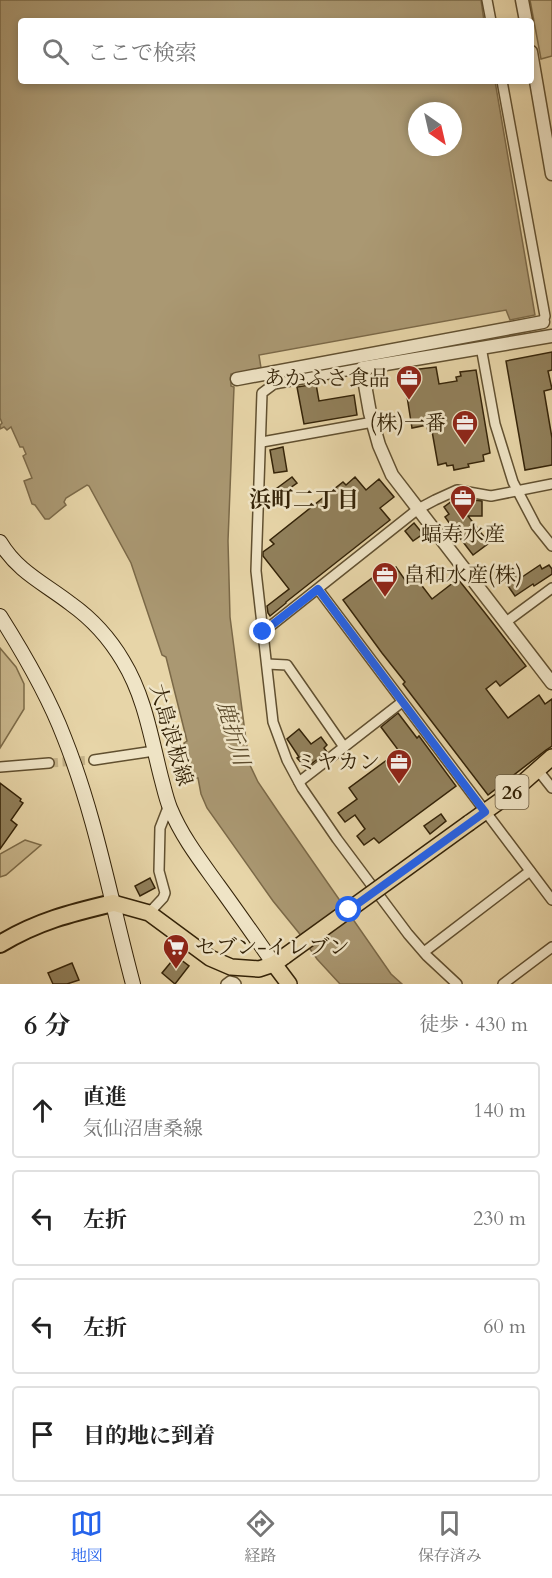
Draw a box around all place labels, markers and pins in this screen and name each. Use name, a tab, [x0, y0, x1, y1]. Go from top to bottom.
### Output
office icon: あかふさ食品	[394, 363, 424, 401]
place label: あかふさ食品	[264, 364, 390, 393]
office icon: (株)一番	[450, 408, 480, 446]
place label: (株)一番	[370, 409, 446, 438]
office icon: 蝠寿水産	[448, 483, 478, 521]
place label: 蝠寿水産	[421, 520, 505, 549]
office icon: 畠和水産(株)	[370, 560, 400, 598]
place label: 畠和水産(株)	[404, 561, 522, 590]
office icon: ミヤカン	[384, 747, 414, 785]
place label: ミヤカン	[296, 748, 380, 777]
supermarket icon: セブン-イレブン	[161, 932, 191, 970]
place label: セブン-イレブン	[195, 933, 350, 962]

